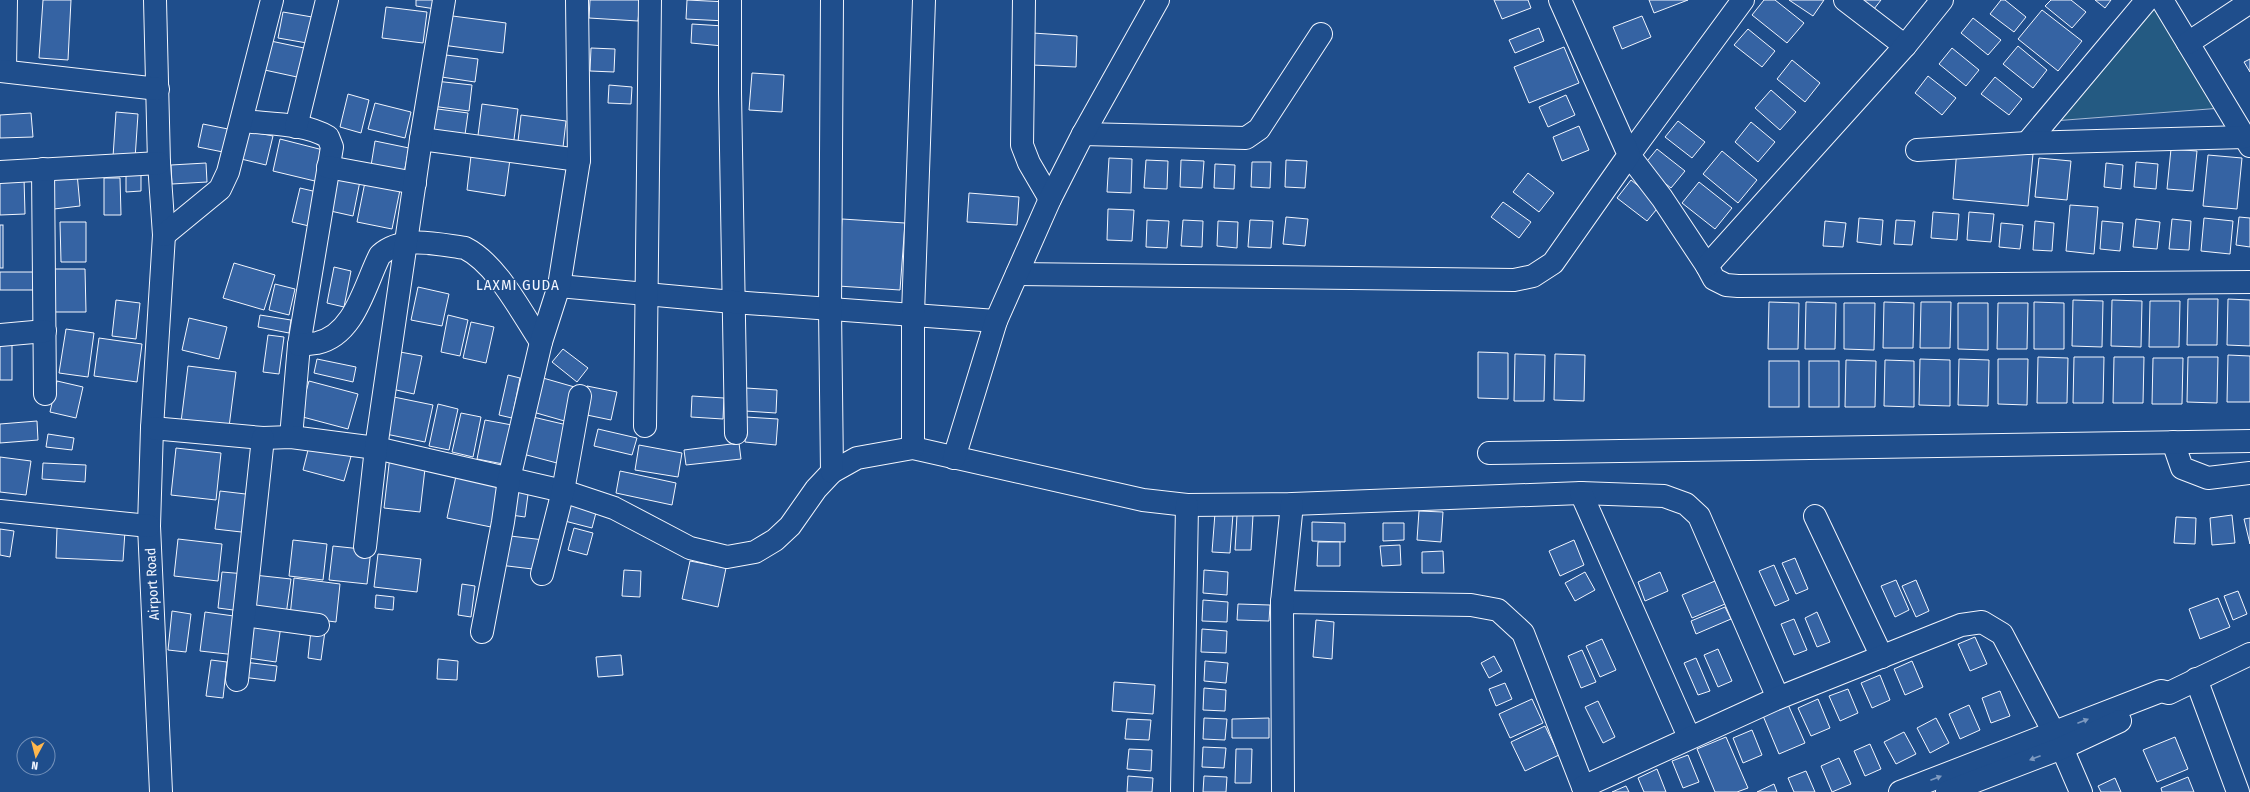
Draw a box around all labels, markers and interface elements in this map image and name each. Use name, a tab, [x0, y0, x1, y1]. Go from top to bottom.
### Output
district label: LAXMI GUDA	[476, 276, 560, 294]
street label: Airport Road	[142, 547, 163, 621]
one-way arrow	[2078, 717, 2090, 723]
north arrow	[16, 736, 56, 776]
one-way arrow	[2029, 755, 2041, 761]
text: N	[31, 759, 39, 772]
one-way arrow	[1930, 774, 1942, 780]

